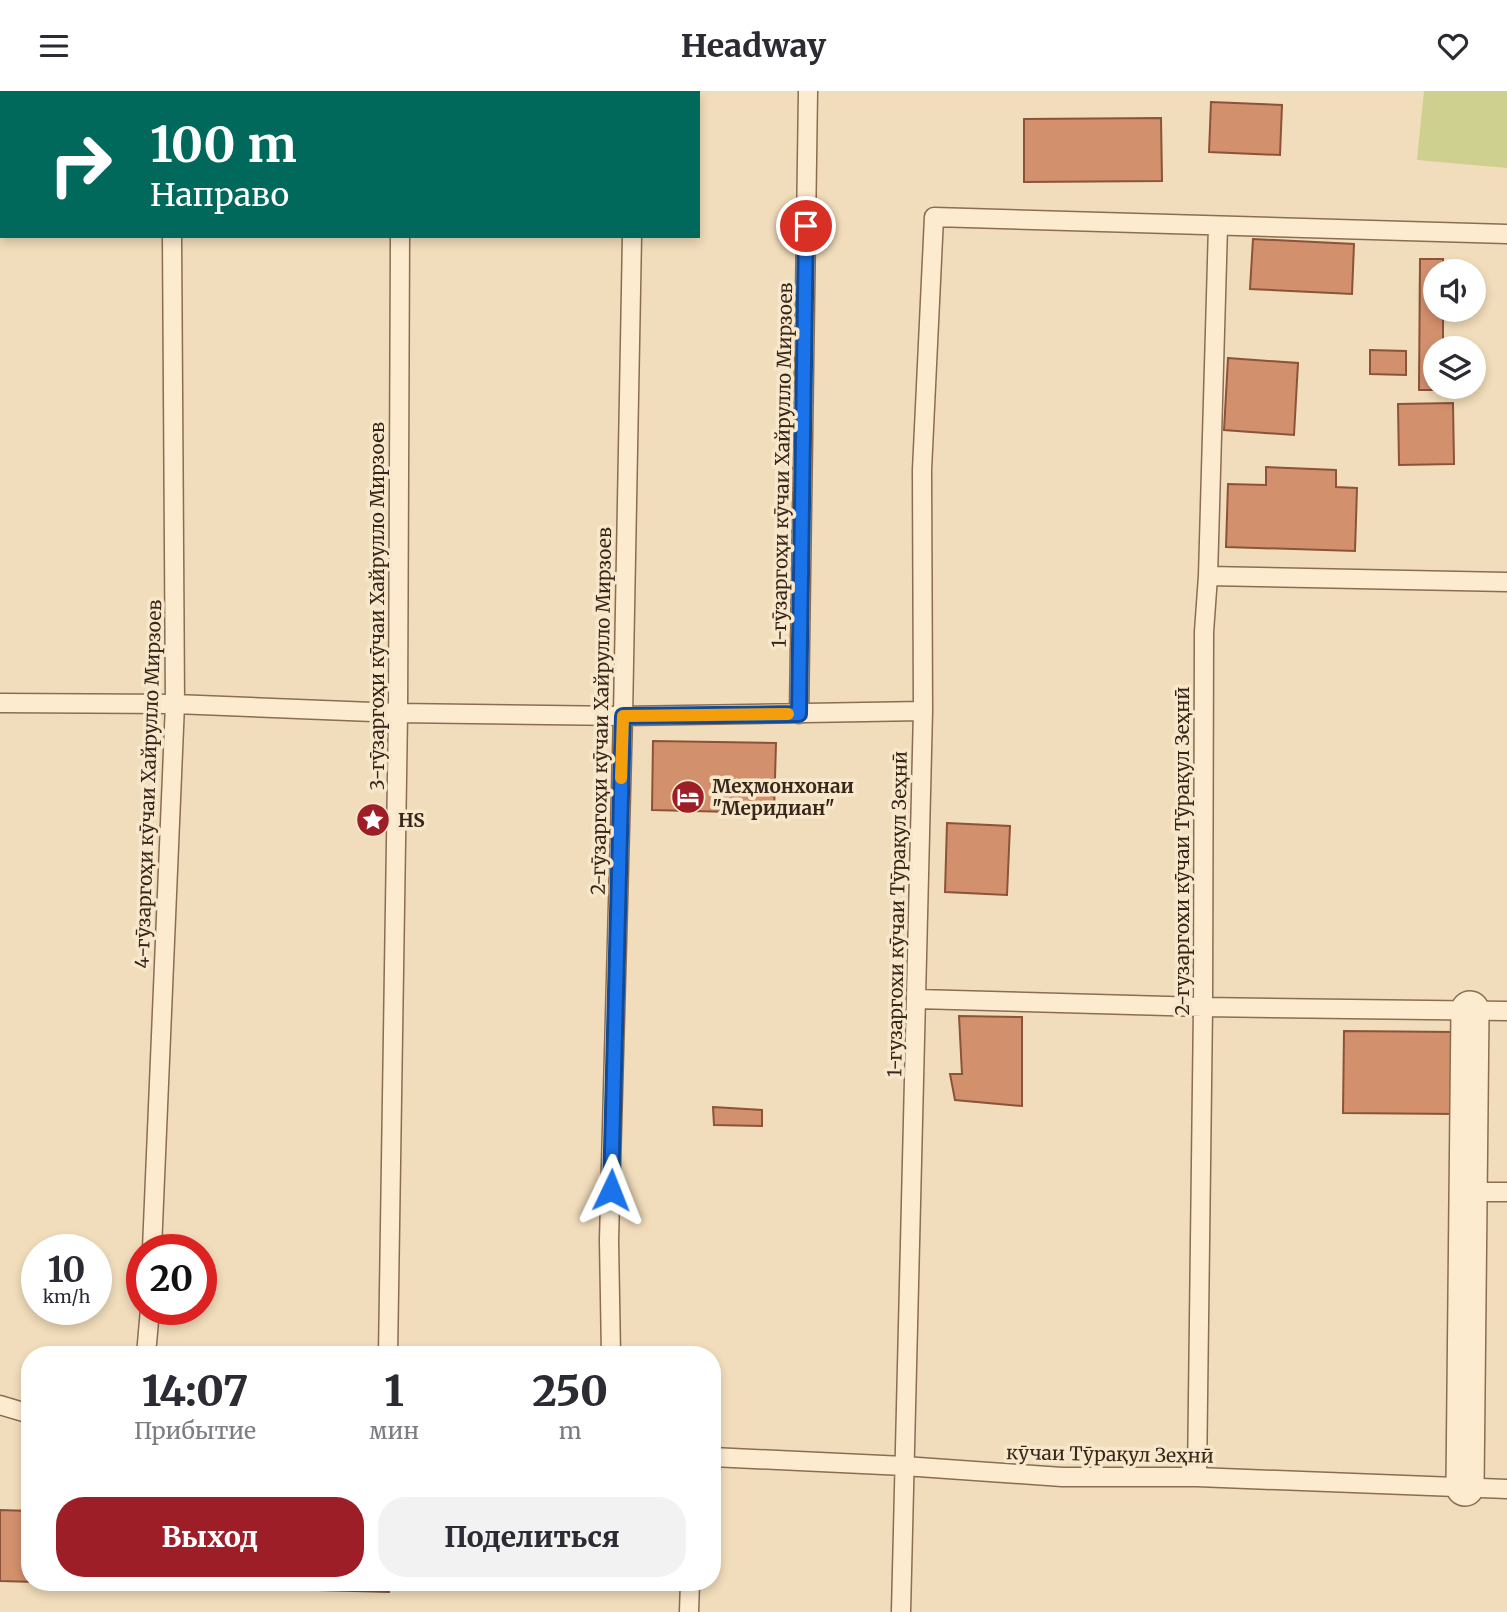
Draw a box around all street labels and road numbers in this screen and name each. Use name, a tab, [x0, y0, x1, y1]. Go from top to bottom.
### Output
street label: 1-гӯзаргоҳи кӯчаи Хайрулло Мирзоев	[767, 282, 797, 648]
street label: 3-гӯзаргоҳи кӯчаи Хайрулло Мирзоев	[365, 422, 389, 790]
street label: 2-гӯзаргоҳи кӯчаи Хайрулло Мирзоев	[586, 527, 616, 895]
street label: 4-гӯзаргоҳи кӯчаи Хайрулло Мирзоев	[130, 599, 166, 969]
street label: 2-гузаргохи кӯчаи Тӯрақул Зеҳнӣ	[1170, 687, 1194, 1015]
street label: 1-гузаргохи кӯчаи Тӯрақул Зеҳнӣ	[882, 751, 912, 1077]
street label: кӯчаи Тӯрақул Зеҳнӣ	[1006, 1440, 1214, 1468]

